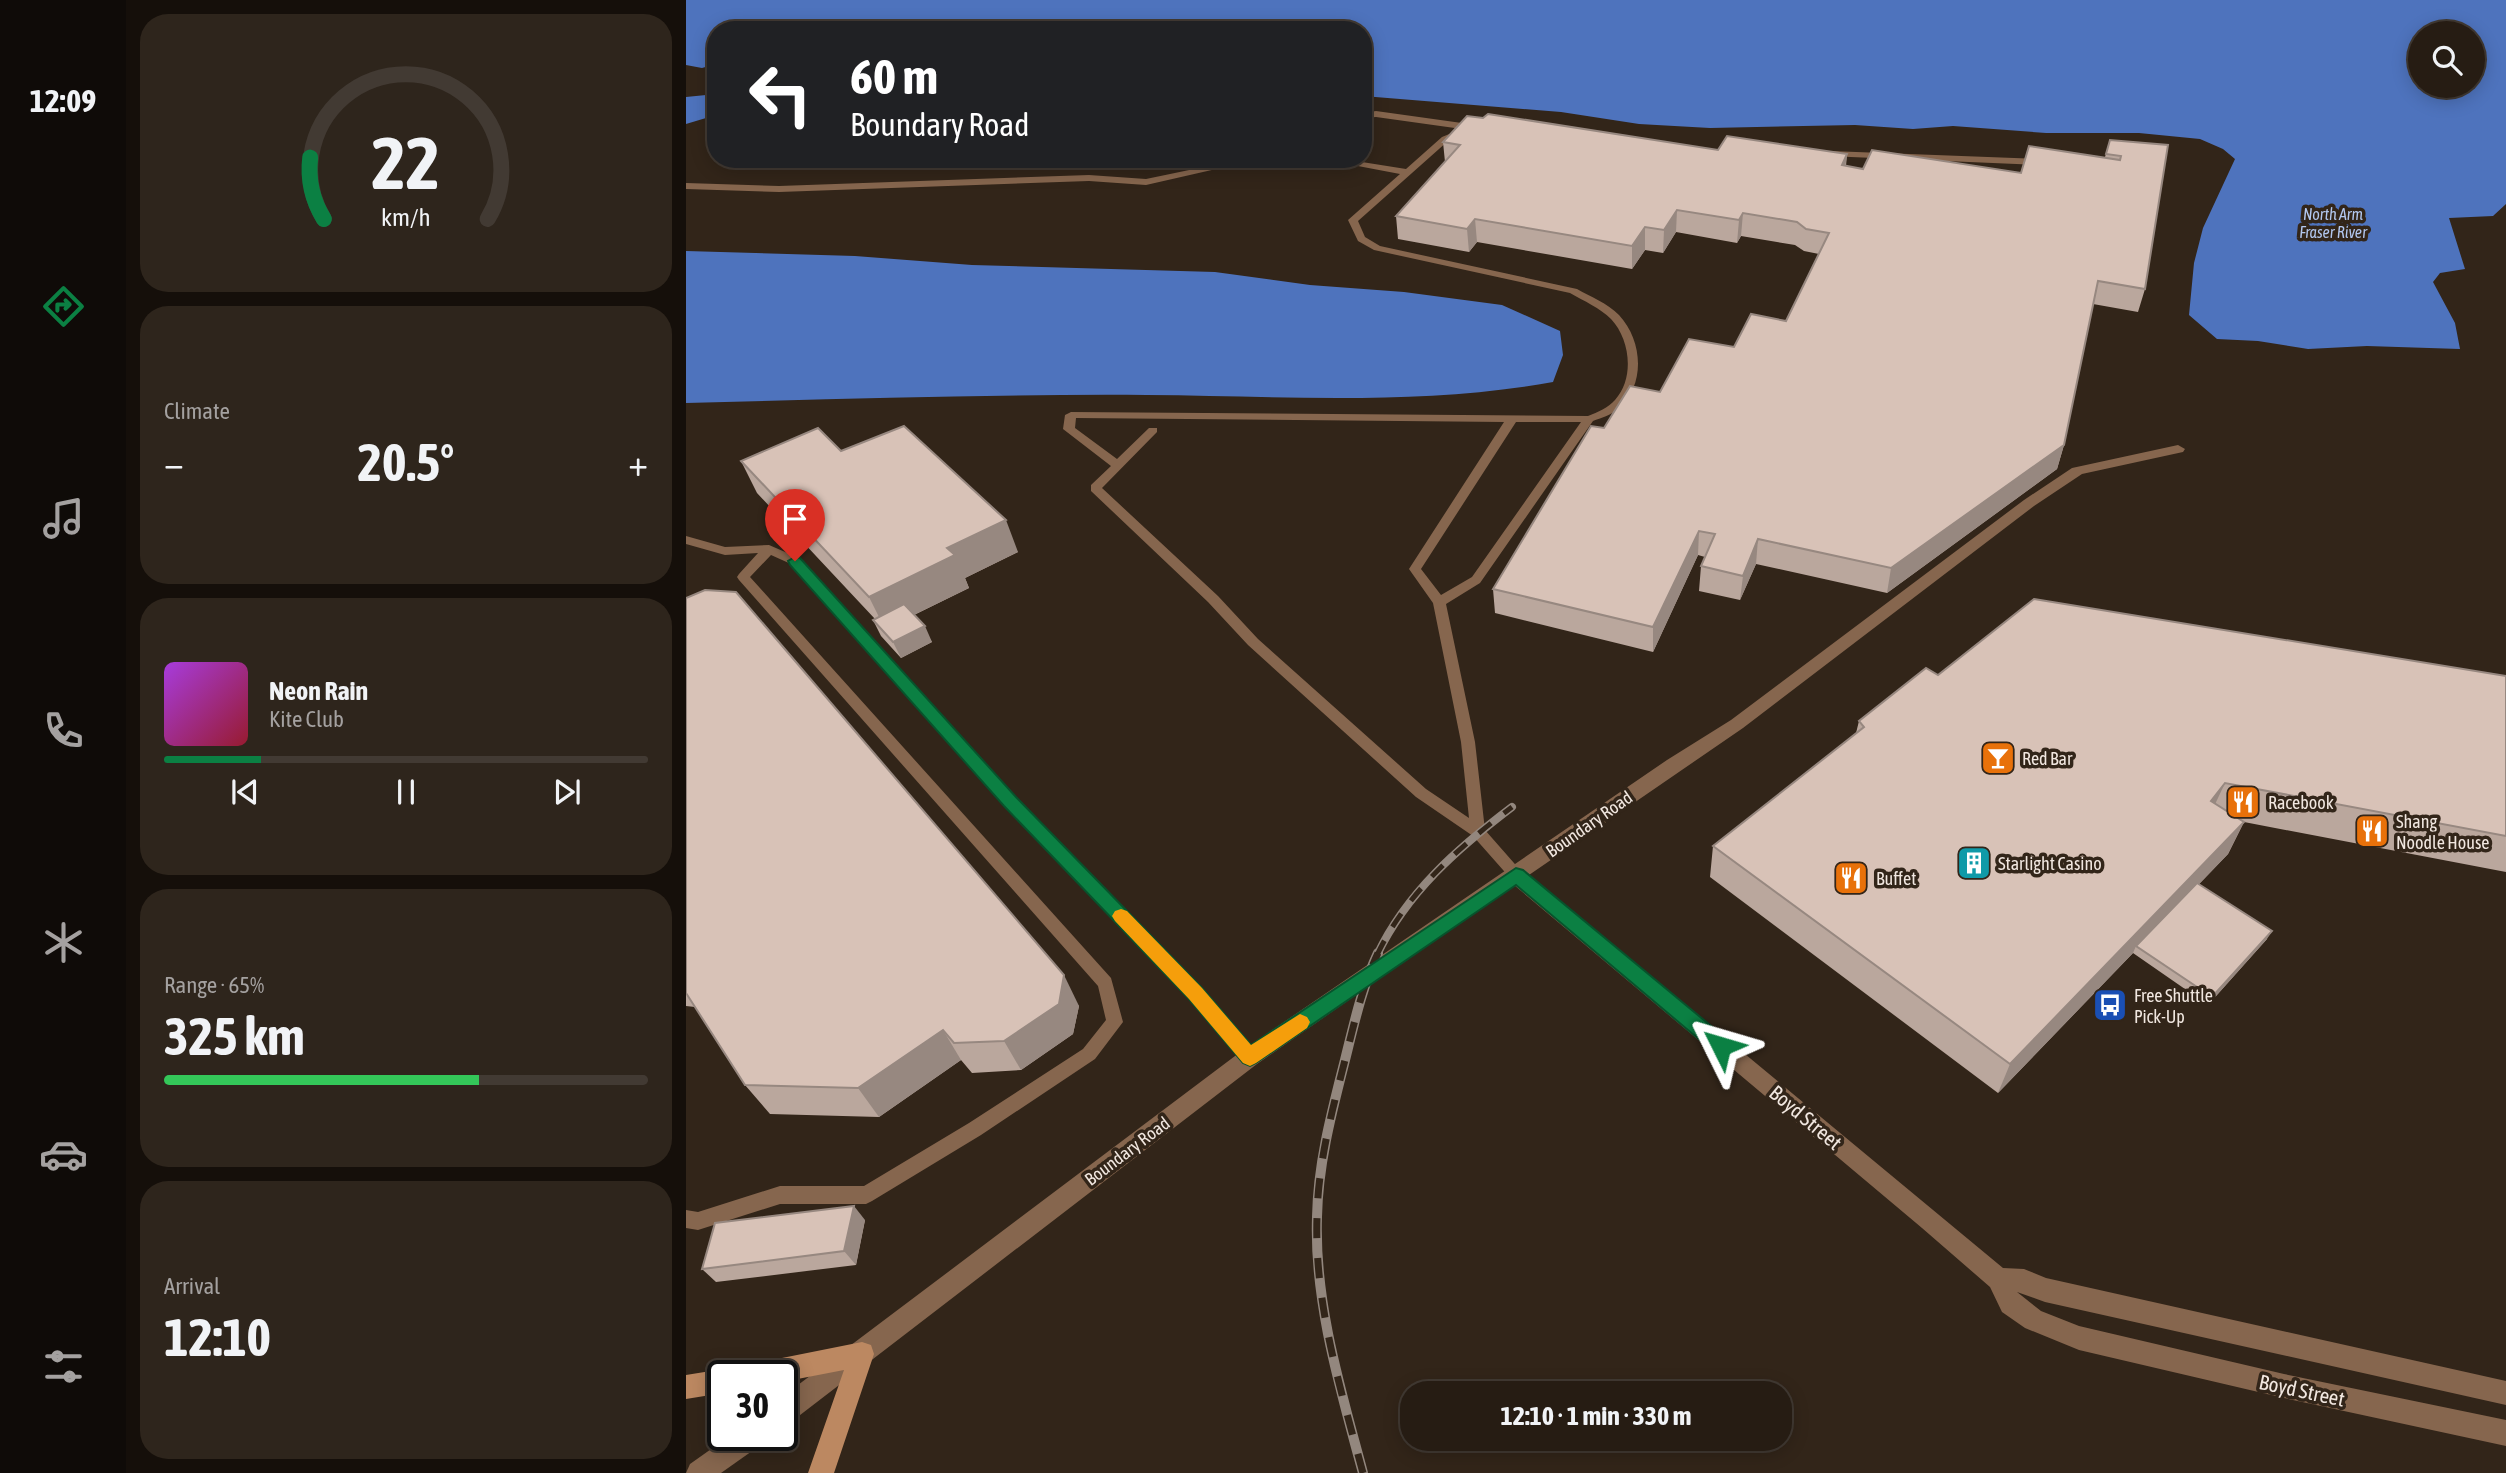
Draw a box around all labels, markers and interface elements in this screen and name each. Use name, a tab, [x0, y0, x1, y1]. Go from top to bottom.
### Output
map controls	[2408, 21, 2485, 98]
button: search	[2408, 21, 2485, 98]
text: 60 m	[850, 48, 938, 104]
icon: left	[735, 49, 826, 140]
text: 12:09	[30, 82, 96, 119]
text: Boundary Road	[850, 106, 1029, 143]
text: 22	[372, 121, 440, 204]
text: km/h	[381, 203, 431, 231]
water label: North Arm Fraser River	[2299, 205, 2368, 241]
icon: directions	[39, 282, 88, 331]
text: Climate	[164, 398, 230, 424]
text: 20.5°	[358, 432, 454, 492]
text: −	[164, 441, 184, 484]
text: +	[628, 441, 648, 484]
pin	[765, 489, 825, 561]
icon: music	[39, 494, 88, 543]
icon: arrive	[776, 500, 814, 538]
text: Neon Rain	[269, 676, 368, 706]
icon: phone	[39, 706, 88, 755]
text: Kite Club	[269, 706, 344, 732]
bar icon: Red Bar	[1979, 739, 2017, 777]
place label: Red Bar	[2022, 748, 2073, 769]
icon: previous	[226, 773, 264, 811]
icon: pause	[387, 773, 425, 811]
icon: next	[548, 773, 586, 811]
restaurant icon: Racebook	[2224, 783, 2262, 821]
street label: Boundary Road	[1542, 786, 1636, 862]
place label: Racebook	[2268, 792, 2334, 813]
place label: Shang Noodle House	[2396, 811, 2489, 853]
restaurant icon: Shang Noodle House	[2353, 812, 2391, 850]
building icon: Starlight Casino	[1955, 844, 1993, 882]
place label: Starlight Casino	[1998, 853, 2102, 874]
restaurant icon: Buffet	[1832, 859, 1870, 897]
place label: Buffet	[1876, 868, 1916, 889]
icon: climate	[39, 918, 88, 967]
text: Range · 65%	[164, 972, 264, 998]
place label: Free Shuttle Pick-Up	[2134, 985, 2213, 1027]
bus stop icon: Free Shuttle Pick-Up	[2091, 986, 2129, 1024]
text: 325 km	[164, 1006, 305, 1066]
position arrow	[1684, 1009, 1758, 1083]
street label: Boyd Street	[1765, 1080, 1847, 1154]
street label: Boundary Road	[1080, 1112, 1174, 1190]
icon: car	[39, 1130, 88, 1179]
text: Arrival	[164, 1273, 220, 1299]
text: 12:10	[164, 1307, 271, 1367]
icon: filters	[39, 1342, 88, 1391]
speed limit sign: 30	[707, 1360, 798, 1451]
street label: Boyd Street	[2257, 1369, 2347, 1411]
text: 12:10 · 1 min · 330 m	[1501, 1401, 1691, 1431]

